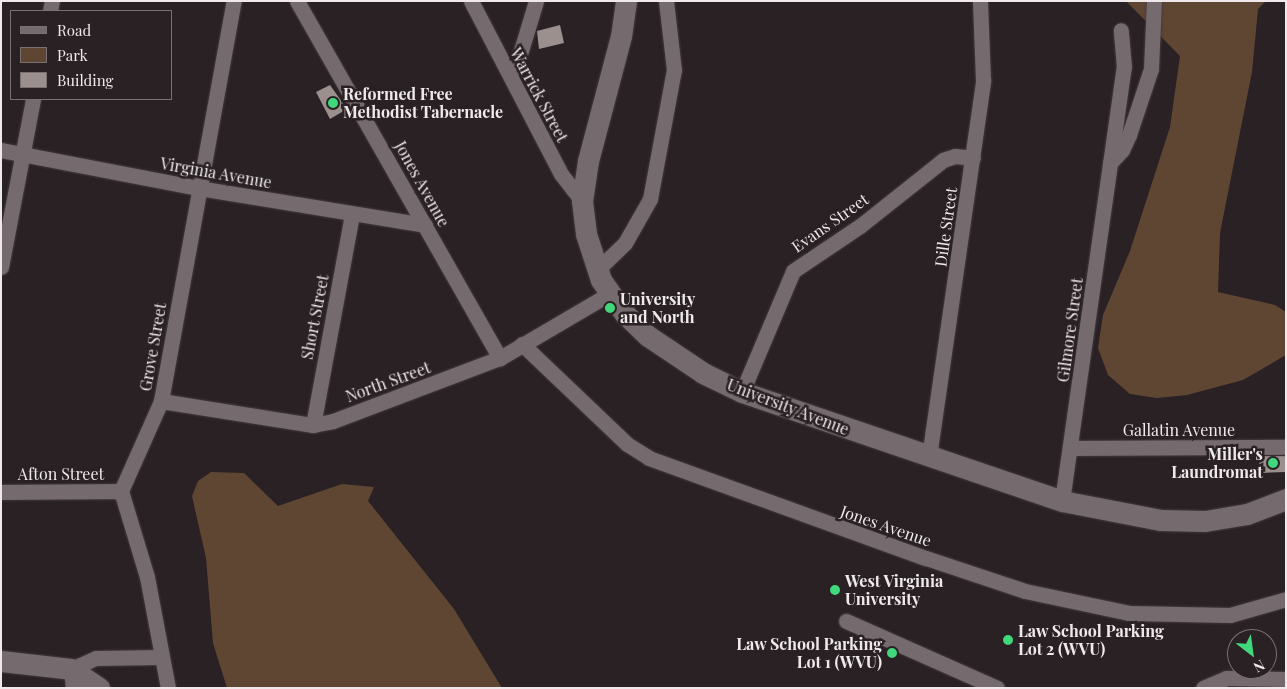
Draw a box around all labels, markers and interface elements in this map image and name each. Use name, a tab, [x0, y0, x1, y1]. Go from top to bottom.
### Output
legend	[10, 10, 172, 100]
text: Road	[57, 20, 91, 40]
text: Park	[57, 45, 88, 65]
street label: Warrick Street	[506, 45, 572, 145]
text: Building	[57, 70, 113, 90]
place label: Reformed Free Methodist Tabernacle	[343, 84, 504, 122]
marker: Reformed Free Methodist Tabernacle	[327, 97, 339, 109]
street label: Jones Avenue	[391, 138, 453, 230]
street label: Virginia Avenue	[158, 154, 274, 192]
street label: Dille Street	[931, 186, 961, 268]
street label: Evans Street	[788, 190, 872, 256]
street label: Short Street	[297, 273, 333, 361]
street label: Gilmore Street	[1053, 277, 1087, 383]
place label: University and North	[620, 289, 695, 327]
street label: Grove Street	[136, 301, 170, 393]
marker: University and North	[604, 302, 616, 314]
street label: North Street	[343, 358, 433, 406]
street label: University Avenue	[724, 375, 852, 439]
street label: Gallatin Avenue	[1123, 420, 1235, 440]
place label: Miller's Laundromat	[1171, 444, 1263, 482]
marker: Miller's Laundromat	[1267, 457, 1279, 469]
street label: Afton Street	[18, 464, 104, 484]
street label: Jones Avenue	[838, 501, 934, 551]
place label: West Virginia University	[845, 571, 944, 609]
marker: West Virginia University	[829, 584, 841, 596]
place label: Law School Parking Lot 2 (WVU)	[1018, 621, 1164, 659]
north arrow	[1227, 629, 1277, 679]
place label: Law School Parking Lot 1 (WVU)	[736, 634, 882, 672]
marker: Law School Parking Lot 2 (WVU)	[1002, 634, 1014, 646]
marker: Law School Parking Lot 1 (WVU)	[886, 647, 898, 659]
text: N	[1250, 656, 1268, 677]

